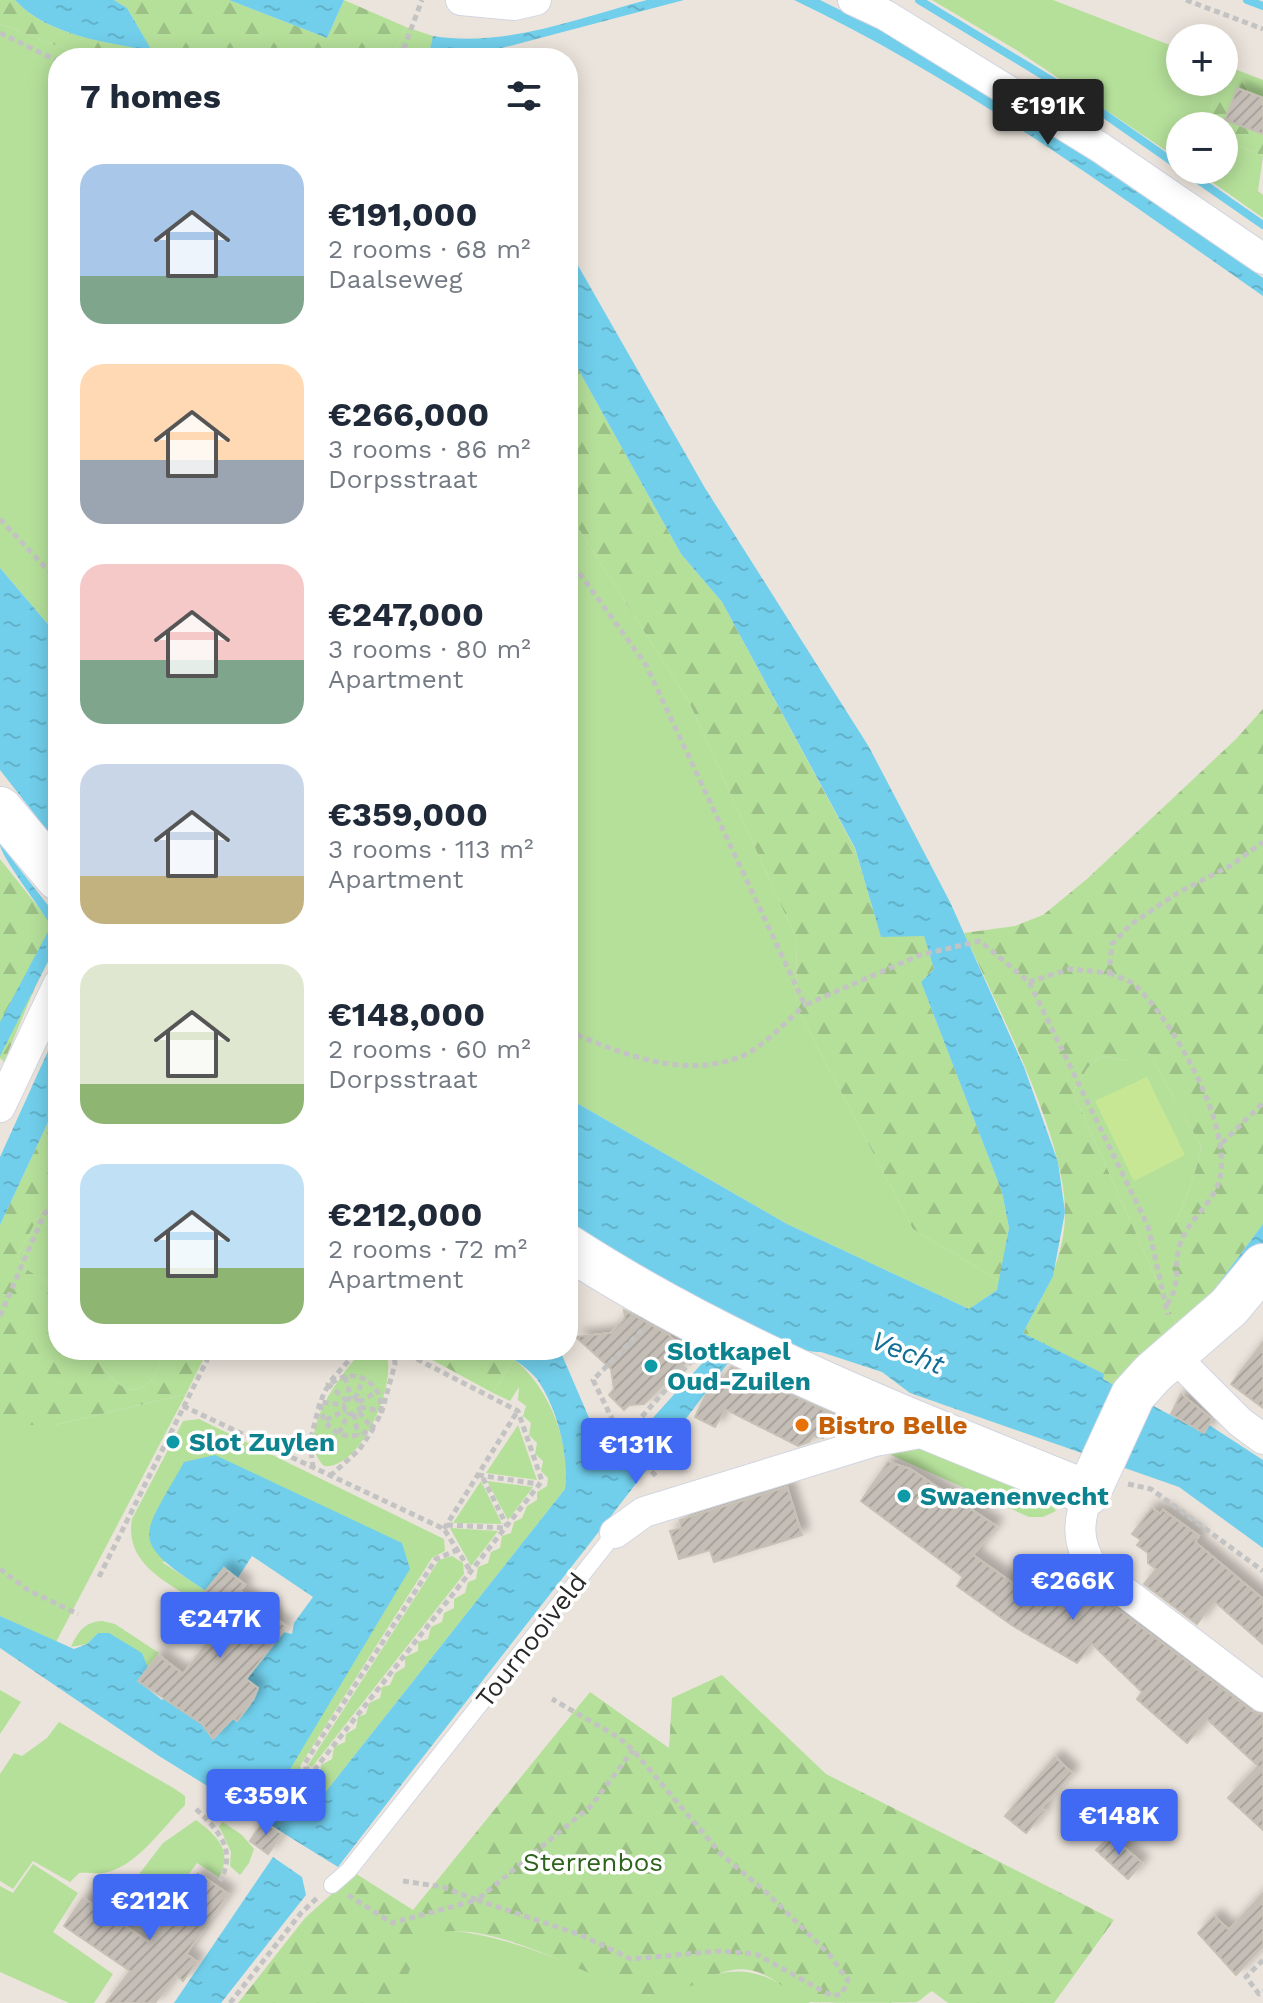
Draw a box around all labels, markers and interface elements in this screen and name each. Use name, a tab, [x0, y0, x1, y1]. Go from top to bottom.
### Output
map controls	[1166, 24, 1238, 184]
button: +	[1166, 24, 1238, 96]
icon: filters	[502, 74, 546, 118]
text: 7 homes	[80, 76, 221, 116]
pin: €191K	[992, 79, 1104, 147]
text: €191K	[1011, 90, 1085, 120]
button: −	[1166, 112, 1238, 184]
text: €191,000	[328, 194, 477, 234]
icon: home	[144, 196, 240, 292]
text: 2 rooms · 68 m²	[328, 234, 530, 264]
text: Daalseweg	[328, 264, 463, 294]
text: €266,000	[328, 394, 489, 434]
icon: home	[144, 396, 240, 492]
text: 3 rooms · 86 m²	[328, 434, 530, 464]
text: Dorpsstraat	[328, 464, 478, 494]
text: €247,000	[328, 594, 484, 634]
icon: home	[144, 596, 240, 692]
text: 3 rooms · 80 m²	[328, 634, 531, 664]
text: Apartment	[328, 664, 464, 694]
text: €359,000	[328, 794, 488, 834]
icon: home	[144, 796, 240, 892]
text: 3 rooms · 113 m²	[328, 834, 534, 864]
text: Apartment	[328, 864, 464, 894]
text: €148,000	[328, 994, 485, 1034]
icon: home	[144, 996, 240, 1092]
text: 2 rooms · 60 m²	[328, 1034, 531, 1064]
text: Dorpsstraat	[328, 1064, 478, 1094]
text: €212,000	[328, 1194, 482, 1234]
icon: home	[144, 1196, 240, 1292]
text: 2 rooms · 72 m²	[328, 1234, 527, 1264]
text: Apartment	[328, 1264, 464, 1294]
water label: Vecht	[867, 1324, 950, 1382]
place label: Slotkapel Oud-Zuilen	[667, 1336, 811, 1396]
marker: Slotkapel Oud-Zuilen	[642, 1357, 660, 1375]
place label: Bistro Belle	[818, 1410, 968, 1440]
marker: Bistro Belle	[793, 1416, 811, 1434]
pin: €131K	[580, 1418, 692, 1486]
place label: Slot Zuylen	[189, 1427, 335, 1457]
text: €131K	[599, 1429, 673, 1459]
marker: Slot Zuylen	[164, 1433, 182, 1451]
place label: Swaenenvecht	[920, 1481, 1109, 1511]
marker: Swaenenvecht	[895, 1487, 913, 1505]
pin: €266K	[1017, 1554, 1129, 1622]
text: €266K	[1031, 1565, 1115, 1595]
street label: Tournooiveld	[469, 1567, 593, 1713]
pin: €247K	[164, 1592, 276, 1660]
text: €247K	[179, 1603, 261, 1633]
pin: €359K	[210, 1769, 322, 1837]
text: €359K	[225, 1780, 307, 1810]
pin: €148K	[1063, 1789, 1175, 1857]
text: €148K	[1079, 1800, 1159, 1830]
park label: Sterrenbos	[523, 1847, 663, 1877]
pin: €212K	[94, 1874, 206, 1942]
text: €212K	[111, 1885, 189, 1915]

